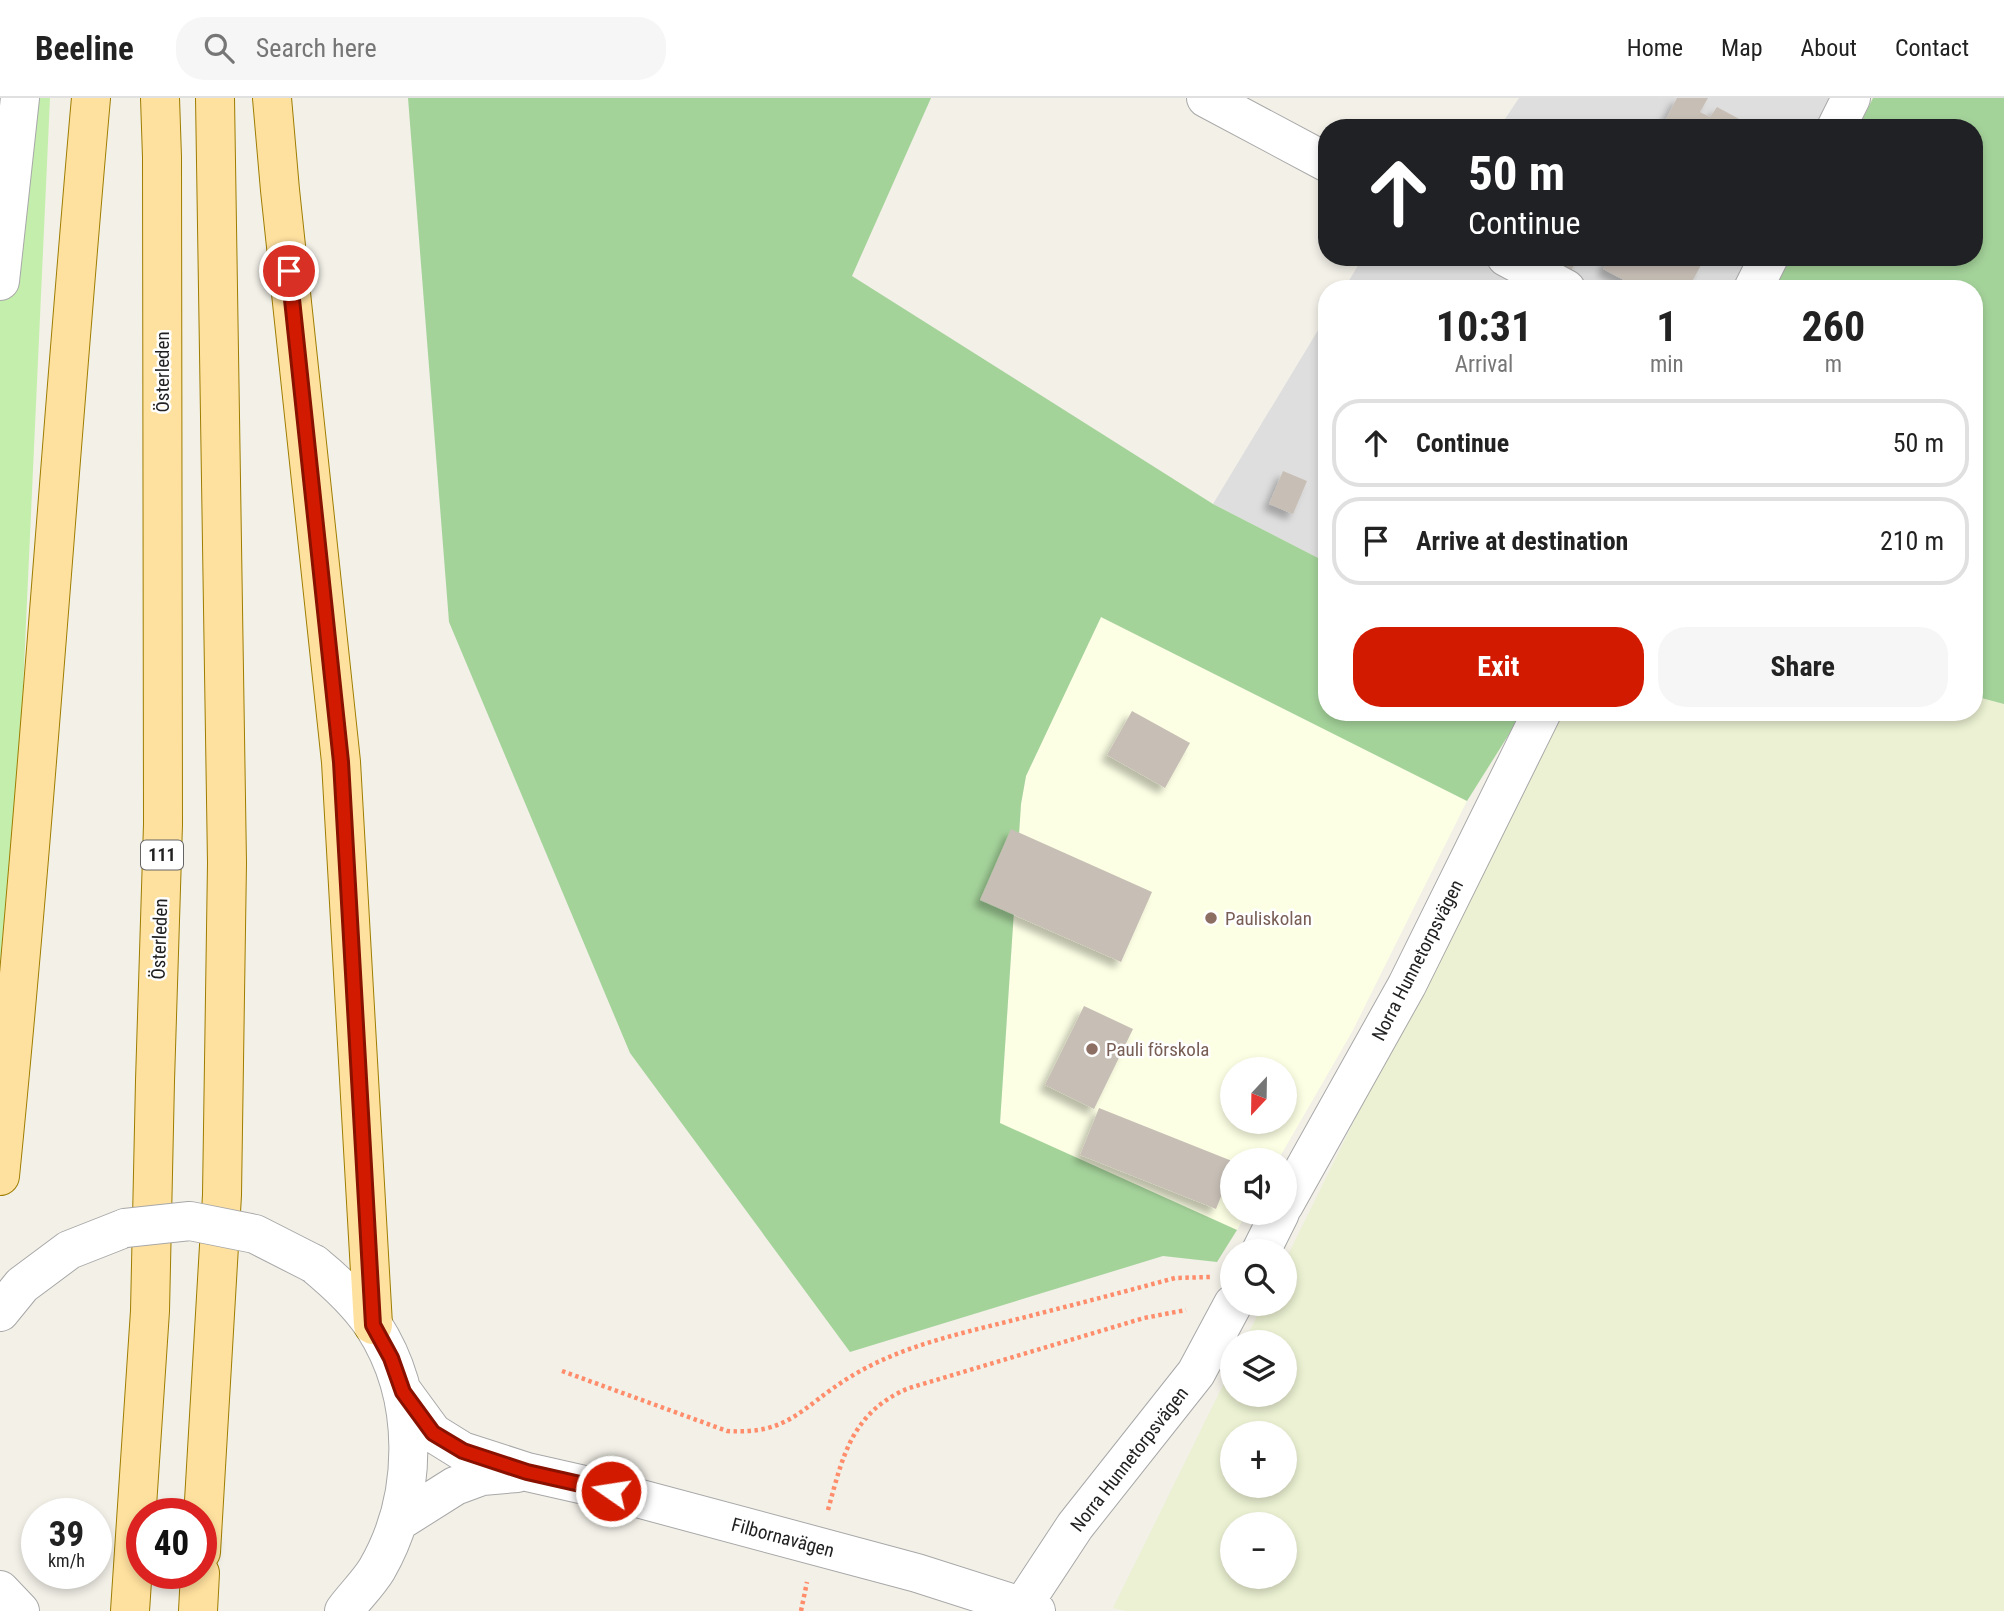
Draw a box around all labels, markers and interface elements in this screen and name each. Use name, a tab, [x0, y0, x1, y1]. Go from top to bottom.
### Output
search box	[176, 17, 666, 80]
text: Beeline	[35, 29, 134, 68]
icon: search	[200, 29, 238, 67]
text: Search here	[256, 33, 377, 63]
text: Home	[1627, 34, 1683, 62]
text: Map	[1721, 34, 1763, 62]
text: About	[1801, 34, 1857, 62]
text: Contact	[1895, 34, 1969, 62]
text: 50 m	[1468, 145, 1565, 202]
icon: ahead	[1353, 147, 1444, 238]
text: Continue	[1468, 204, 1580, 242]
pin	[259, 241, 319, 301]
icon: arrive	[270, 252, 308, 290]
text: 10:31	[1436, 302, 1532, 351]
text: 1	[1656, 302, 1677, 351]
text: 260	[1801, 302, 1865, 351]
street label: Österleden	[151, 331, 174, 413]
text: Arrival	[1455, 351, 1513, 378]
text: min	[1650, 351, 1684, 378]
text: m	[1825, 351, 1842, 378]
icon: ahead	[1357, 424, 1395, 462]
text: Continue	[1416, 428, 1509, 458]
text: 50 m	[1893, 428, 1944, 458]
icon: arrive	[1357, 522, 1395, 560]
text: Arrive at destination	[1416, 526, 1628, 556]
text: 210 m	[1880, 526, 1944, 556]
button: Exit	[1353, 627, 1644, 707]
button: Share	[1658, 627, 1948, 707]
road number: 111	[141, 840, 183, 870]
street label: Norra Hunnetorpsvägen	[1367, 876, 1468, 1045]
street label: Österleden	[147, 898, 172, 980]
place label: Pauliskolan	[1225, 907, 1312, 930]
marker: Pauliskolan	[1203, 910, 1219, 926]
place label: Pauli förskola	[1106, 1038, 1209, 1061]
marker: Pauli förskola	[1084, 1041, 1100, 1057]
north arrow	[1220, 1057, 1297, 1134]
map controls	[1220, 1057, 1297, 1589]
button: sound	[1220, 1148, 1297, 1225]
button: search	[1220, 1239, 1297, 1316]
button: layers	[1220, 1330, 1297, 1407]
street label: Norra Hunnetorpsvägen	[1066, 1382, 1193, 1536]
button: +	[1220, 1421, 1297, 1498]
position arrow	[574, 1454, 648, 1528]
speed limit sign: 40	[126, 1498, 217, 1589]
button: −	[1220, 1512, 1297, 1589]
street label: Filbornavägen	[729, 1513, 837, 1562]
text: 39	[49, 1514, 84, 1555]
text: km/h	[48, 1550, 85, 1571]

